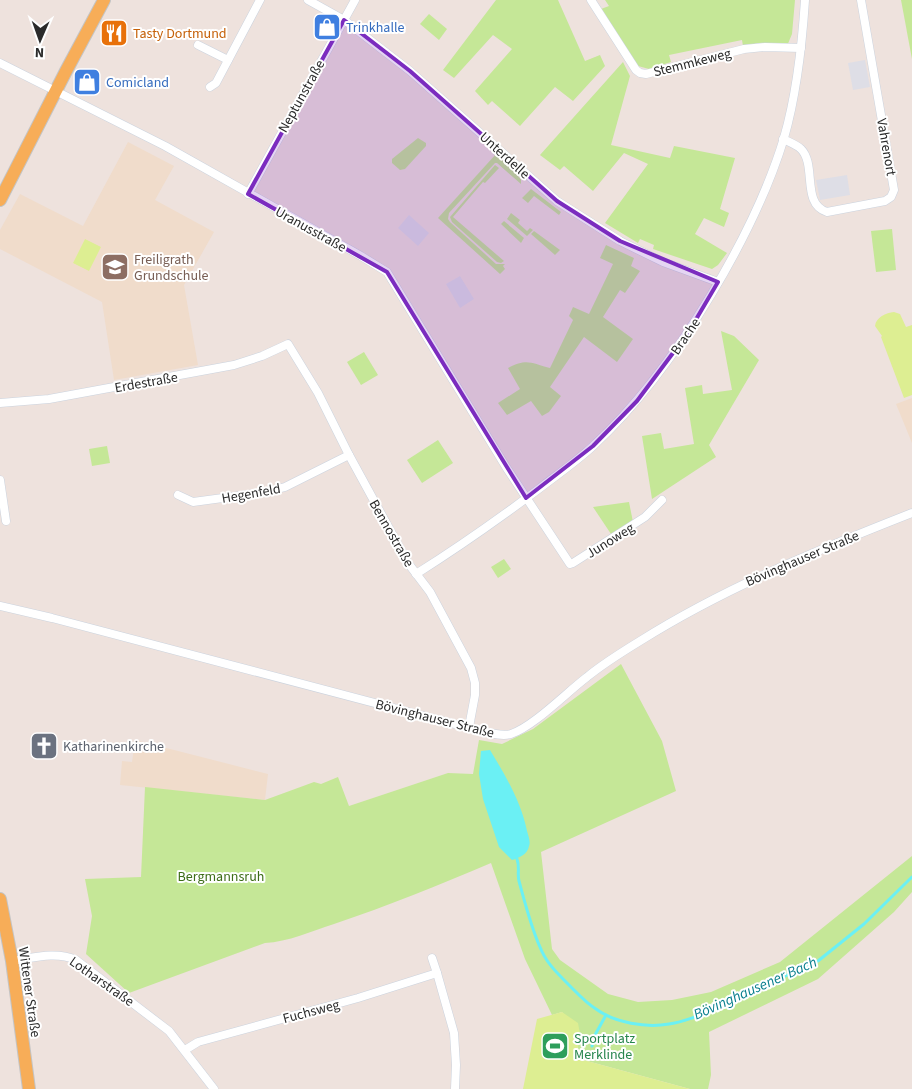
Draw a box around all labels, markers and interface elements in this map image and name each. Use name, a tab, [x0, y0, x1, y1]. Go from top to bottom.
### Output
shop icon: Trinkhalle	[312, 12, 342, 42]
north arrow	[15, 15, 65, 65]
restaurant icon: Tasty Dortmund	[99, 18, 129, 48]
place label: Trinkhalle	[346, 18, 405, 38]
place label: Tasty Dortmund	[133, 24, 227, 44]
text: N	[35, 42, 45, 62]
street label: Stemmkeweg	[651, 44, 733, 82]
street label: Neptunstraße	[274, 56, 330, 137]
shop icon: Comicland	[72, 67, 102, 97]
place label: Comicland	[106, 73, 169, 93]
street label: Vahrenort	[871, 117, 901, 178]
street label: Unterdelle	[475, 128, 534, 184]
street label: Uranusstraße	[271, 202, 350, 258]
place label: Freiligrath Grundschule	[134, 250, 209, 286]
school or university icon: Freiligrath Grundschule	[100, 252, 130, 282]
street label: Brache	[666, 314, 706, 359]
street label: Erdestraße	[113, 368, 179, 398]
street label: Hegenfeld	[220, 479, 282, 509]
street label: Bennostraße	[364, 496, 419, 571]
street label: Junoweg	[583, 518, 638, 563]
street label: Bövinghauser Straße	[742, 526, 862, 592]
street label: Bövinghauser Straße	[373, 695, 496, 743]
church icon: Katharinenkirche	[29, 731, 59, 761]
place label: Katharinenkirche	[63, 737, 164, 757]
park label: Bergmannsruh	[178, 867, 264, 887]
street label: Wittener Straße	[13, 946, 45, 1039]
street label: Lotharstraße	[65, 952, 138, 1012]
water label: Bövinghausener Bach	[690, 952, 820, 1025]
street label: Fuchsweg	[281, 995, 342, 1029]
place label: Sportplatz Merklinde	[574, 1029, 635, 1065]
sports icon: Sportplatz Merklinde	[540, 1031, 570, 1061]

